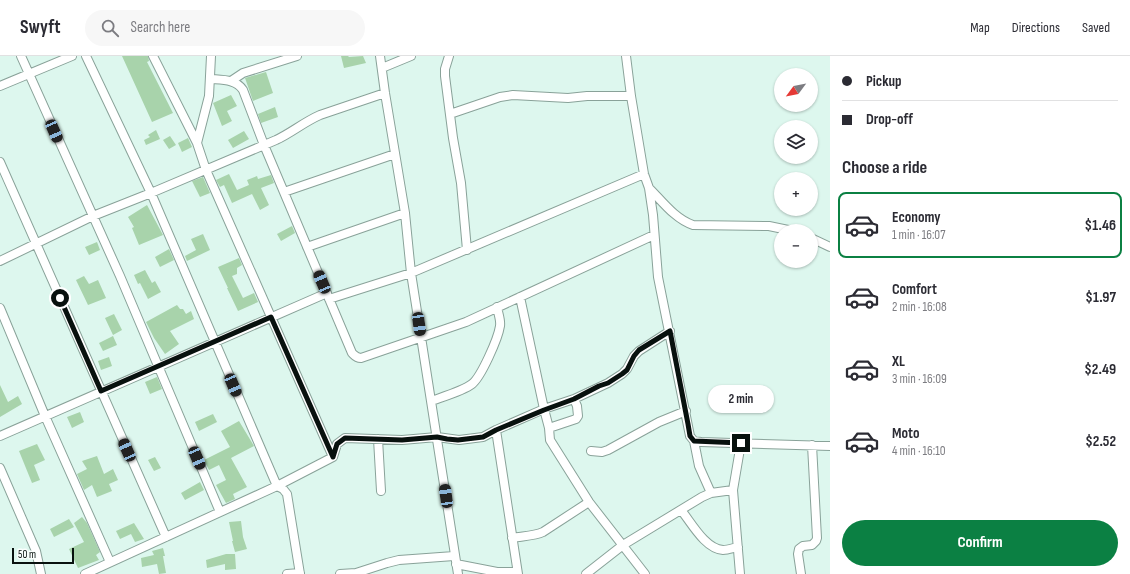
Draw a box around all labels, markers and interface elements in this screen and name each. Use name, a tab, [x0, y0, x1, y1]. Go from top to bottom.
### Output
search box	[85, 10, 365, 46]
text: Swyft	[20, 16, 61, 39]
icon: search	[99, 17, 121, 39]
text: Search here	[131, 18, 190, 37]
text: Map	[970, 19, 990, 36]
text: Directions	[1012, 19, 1060, 36]
text: Saved	[1082, 19, 1110, 36]
north arrow	[774, 68, 818, 112]
map controls	[774, 68, 818, 268]
text: Pickup	[866, 72, 902, 91]
text: Drop-off	[866, 110, 913, 129]
car	[44, 118, 64, 144]
button: layers	[774, 120, 818, 164]
text: Choose a ride	[842, 157, 927, 178]
button: +	[774, 172, 818, 216]
icon: car	[844, 207, 880, 243]
text: Economy	[892, 208, 941, 227]
text: $1.46	[1085, 216, 1116, 235]
button: −	[774, 224, 818, 268]
text: 1 min · 16:07	[892, 227, 945, 243]
car	[312, 269, 332, 295]
icon: car	[844, 279, 880, 315]
text: Comfort	[892, 280, 937, 299]
text: $1.97	[1085, 288, 1116, 307]
route start	[51, 289, 69, 307]
text: 2 min · 16:08	[892, 299, 947, 315]
car	[411, 311, 427, 337]
icon: car	[844, 351, 880, 387]
text: XL	[892, 352, 905, 371]
text: $2.49	[1084, 360, 1116, 379]
text: 3 min · 16:09	[892, 371, 947, 387]
car	[223, 372, 243, 398]
callout: 2 min	[708, 385, 774, 413]
text: 2 min	[729, 391, 753, 407]
icon: car	[844, 423, 880, 459]
text: Moto	[892, 424, 919, 443]
text: $2.52	[1085, 432, 1116, 451]
route end	[732, 434, 750, 452]
car	[117, 437, 137, 463]
text: 4 min · 16:10	[892, 443, 946, 459]
car	[187, 445, 207, 471]
car	[438, 483, 454, 509]
button: Confirm	[842, 520, 1118, 566]
scale bar	[12, 546, 74, 565]
text: 50 m	[18, 548, 36, 561]

